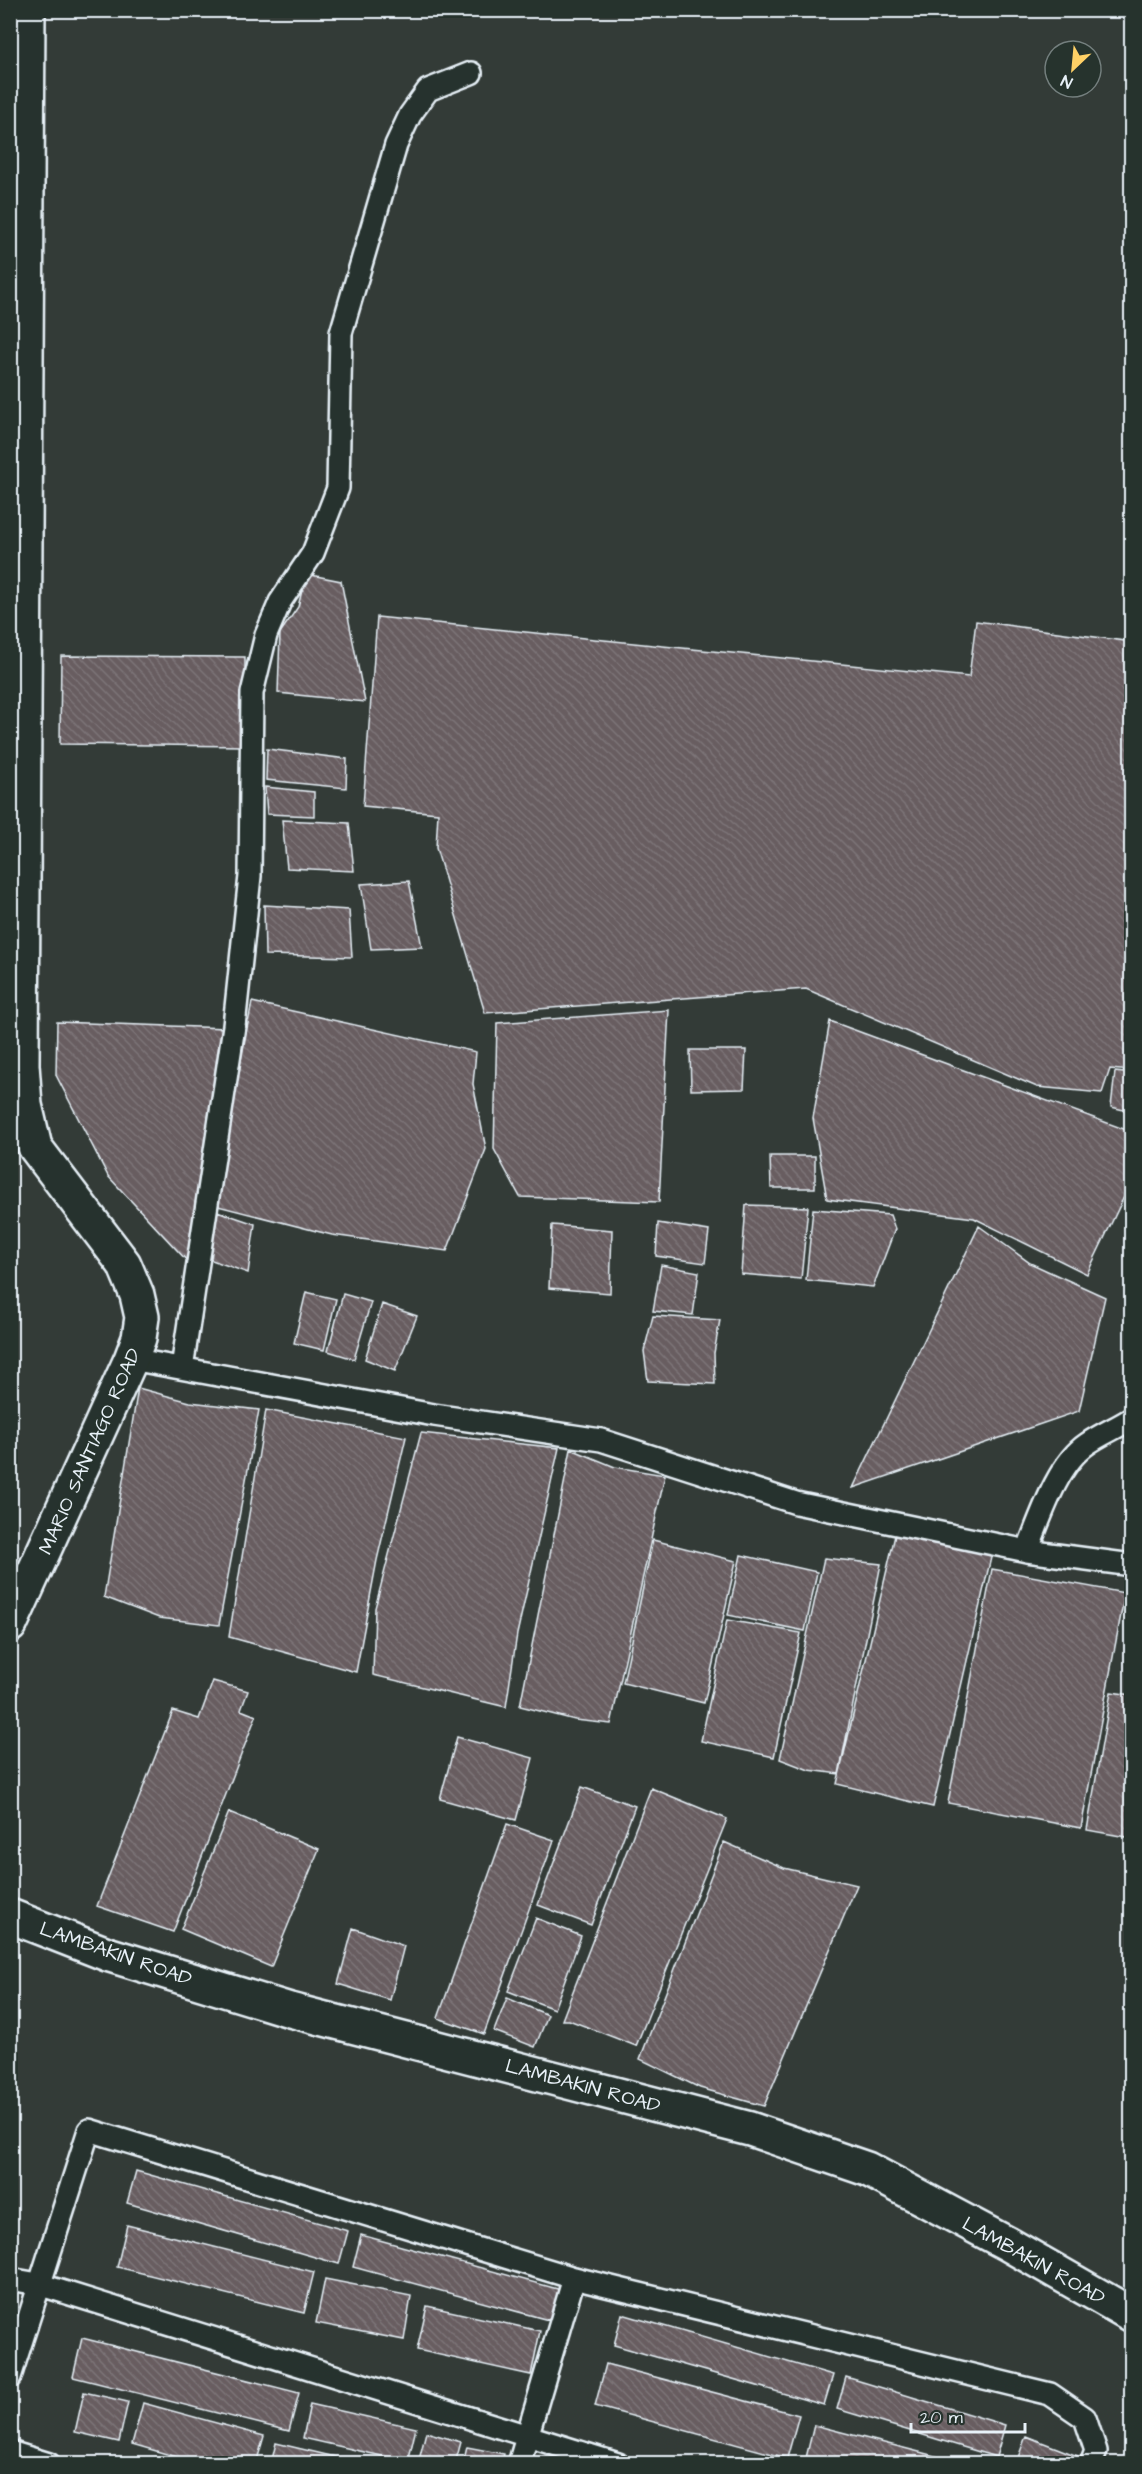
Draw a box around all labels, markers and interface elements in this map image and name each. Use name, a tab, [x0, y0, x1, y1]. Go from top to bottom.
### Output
north arrow	[1043, 39, 1103, 99]
text: N	[1058, 69, 1076, 94]
street label: MARIO SANTIAGO ROAD	[32, 1344, 148, 1559]
street label: LAMBAKIN ROAD	[36, 1915, 196, 1993]
street label: LAMBAKIN ROAD	[502, 2052, 663, 2120]
street label: LAMBAKIN ROAD	[957, 2210, 1110, 2312]
scale bar	[911, 2396, 1025, 2434]
text: 20 m	[920, 2405, 963, 2430]

